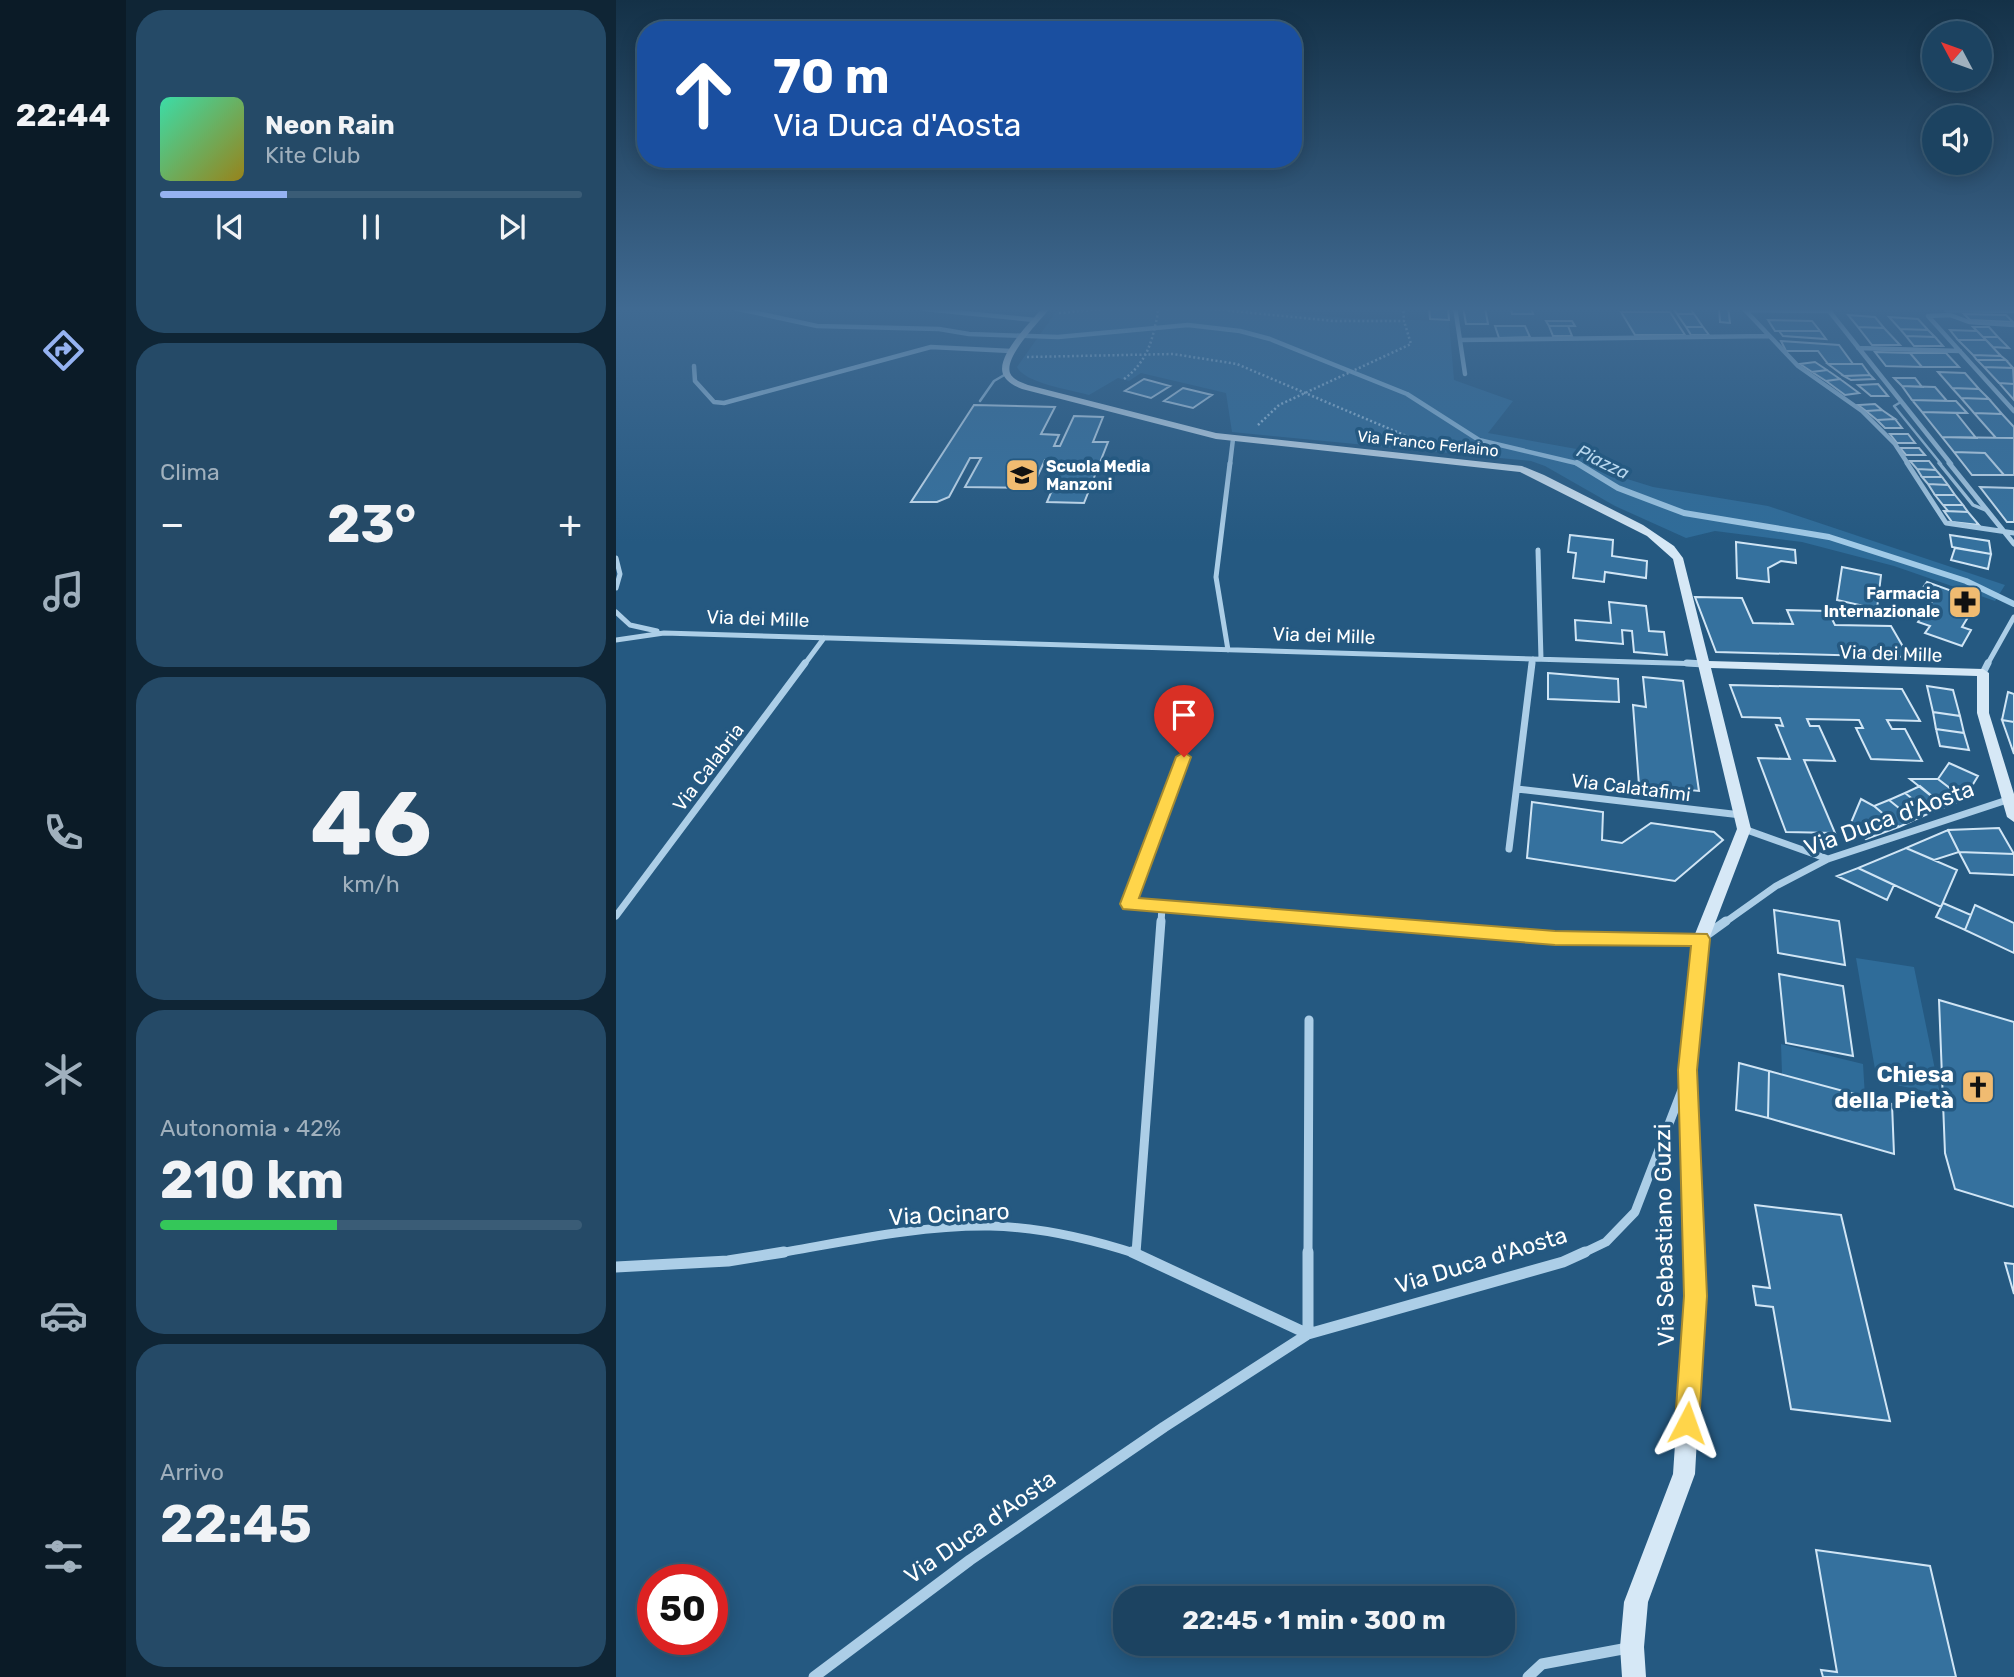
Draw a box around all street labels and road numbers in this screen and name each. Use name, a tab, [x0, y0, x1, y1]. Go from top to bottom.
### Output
street label: Via Franco Ferlaino	[1356, 427, 1500, 460]
street label: Via dei Mille	[706, 605, 810, 632]
street label: Via dei Mille	[1272, 622, 1376, 649]
street label: Via dei Mille	[1839, 640, 1943, 667]
street label: Via Calabria	[668, 719, 749, 816]
street label: Via Calatafimi	[1570, 769, 1692, 806]
street label: Via Duca d'Aosta	[1800, 774, 1978, 862]
street label: Via Sebastiano Guzzi	[1648, 1123, 1680, 1347]
street label: Via Ocinaro	[888, 1197, 1010, 1231]
street label: Via Duca d'Aosta	[1391, 1220, 1571, 1300]
street label: Via Duca d'Aosta	[899, 1464, 1061, 1590]

